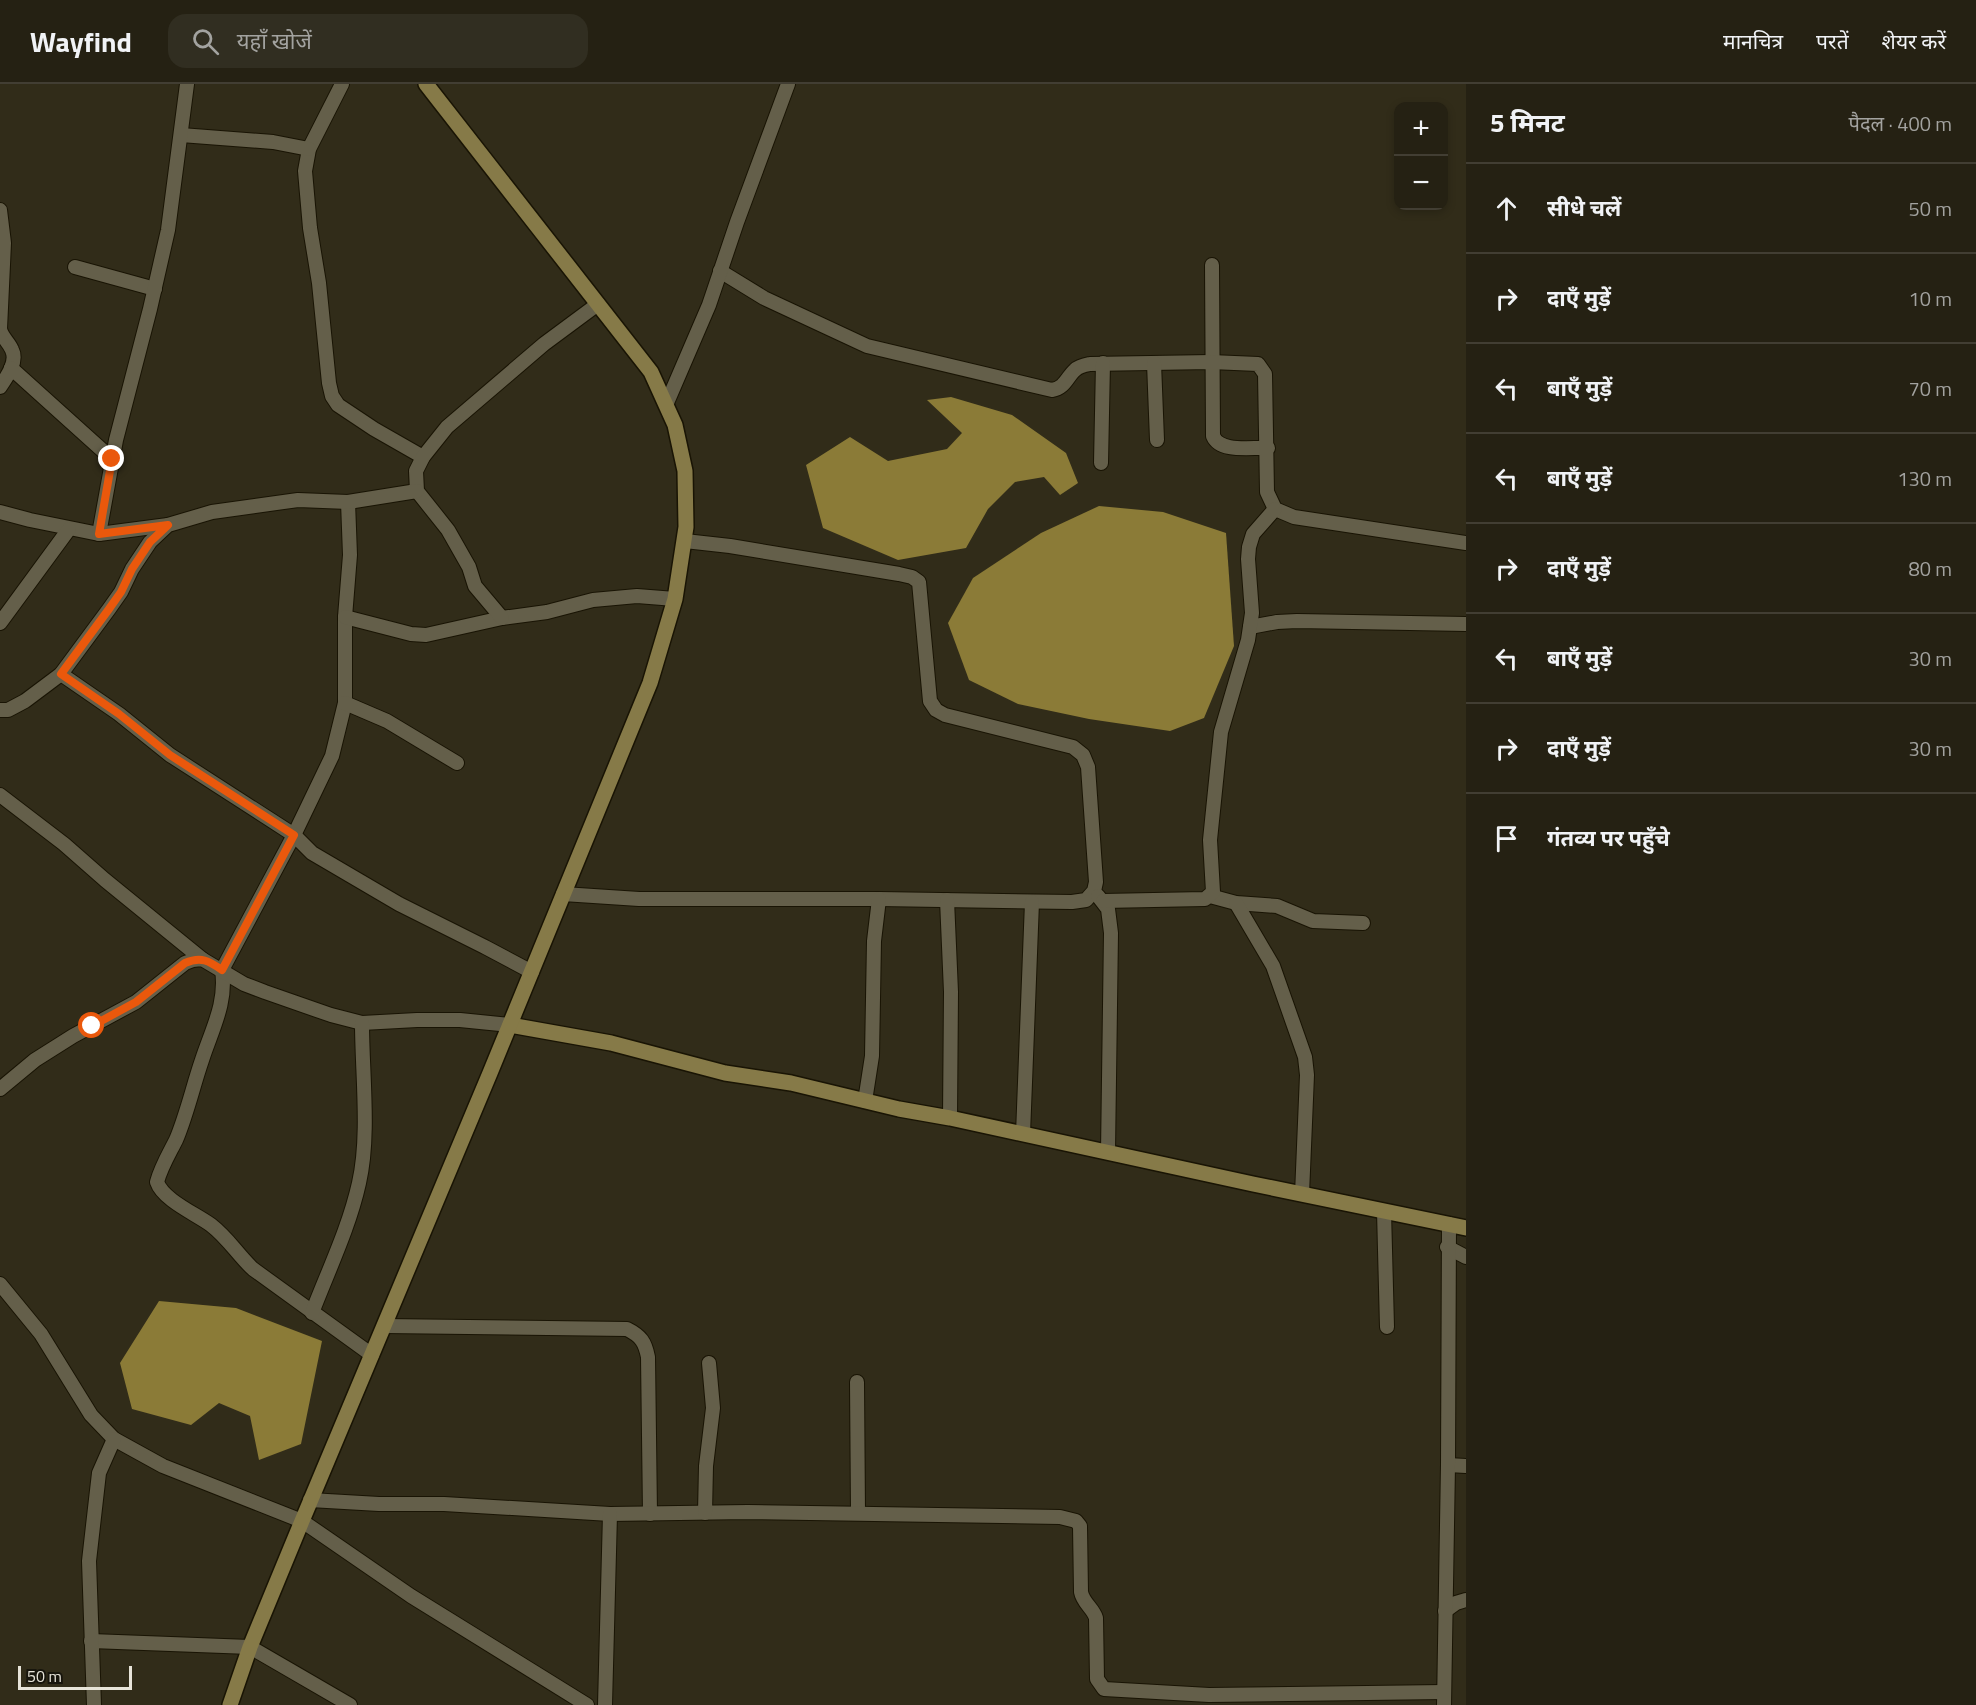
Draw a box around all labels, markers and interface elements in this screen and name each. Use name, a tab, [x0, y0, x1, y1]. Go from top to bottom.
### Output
search box	[168, 14, 588, 68]
text: Wayfind	[30, 20, 132, 63]
text: यहाँ खोजें	[237, 24, 312, 58]
icon: search	[189, 25, 222, 58]
text: मानचित्र	[1723, 25, 1783, 57]
text: परतें	[1816, 25, 1849, 57]
text: शेयर करें	[1882, 25, 1946, 57]
map controls	[1394, 102, 1448, 210]
button: +	[1394, 102, 1448, 156]
text: 5 मिनट	[1490, 103, 1565, 142]
text: पैदल · 400 m	[1849, 108, 1952, 139]
button: −	[1394, 156, 1448, 210]
text: सीधे चलें	[1547, 191, 1621, 225]
icon: ahead	[1490, 192, 1523, 225]
text: 50 m	[1908, 193, 1952, 224]
text: दाएँ मुड़ें	[1547, 281, 1611, 315]
icon: right	[1490, 282, 1523, 315]
text: 10 m	[1908, 283, 1952, 314]
text: बाएँ मुड़ें	[1547, 371, 1612, 405]
icon: left	[1490, 372, 1523, 405]
text: 70 m	[1908, 373, 1952, 404]
route end	[98, 445, 124, 471]
text: बाएँ मुड़ें	[1547, 461, 1612, 495]
icon: left	[1490, 462, 1523, 495]
text: 130 m	[1897, 463, 1952, 494]
text: दाएँ मुड़ें	[1547, 551, 1611, 585]
icon: right	[1490, 552, 1523, 585]
text: 80 m	[1908, 553, 1952, 584]
text: बाएँ मुड़ें	[1547, 641, 1612, 675]
icon: left	[1490, 642, 1523, 675]
text: 30 m	[1908, 643, 1952, 674]
text: दाएँ मुड़ें	[1547, 731, 1611, 765]
icon: right	[1490, 732, 1523, 765]
text: 30 m	[1908, 733, 1952, 764]
text: गंतव्य पर पहुँचे	[1547, 821, 1670, 855]
icon: arrive	[1490, 822, 1523, 855]
route start	[78, 1012, 104, 1038]
scale bar	[18, 1663, 132, 1690]
text: 50 m	[27, 1664, 62, 1688]

